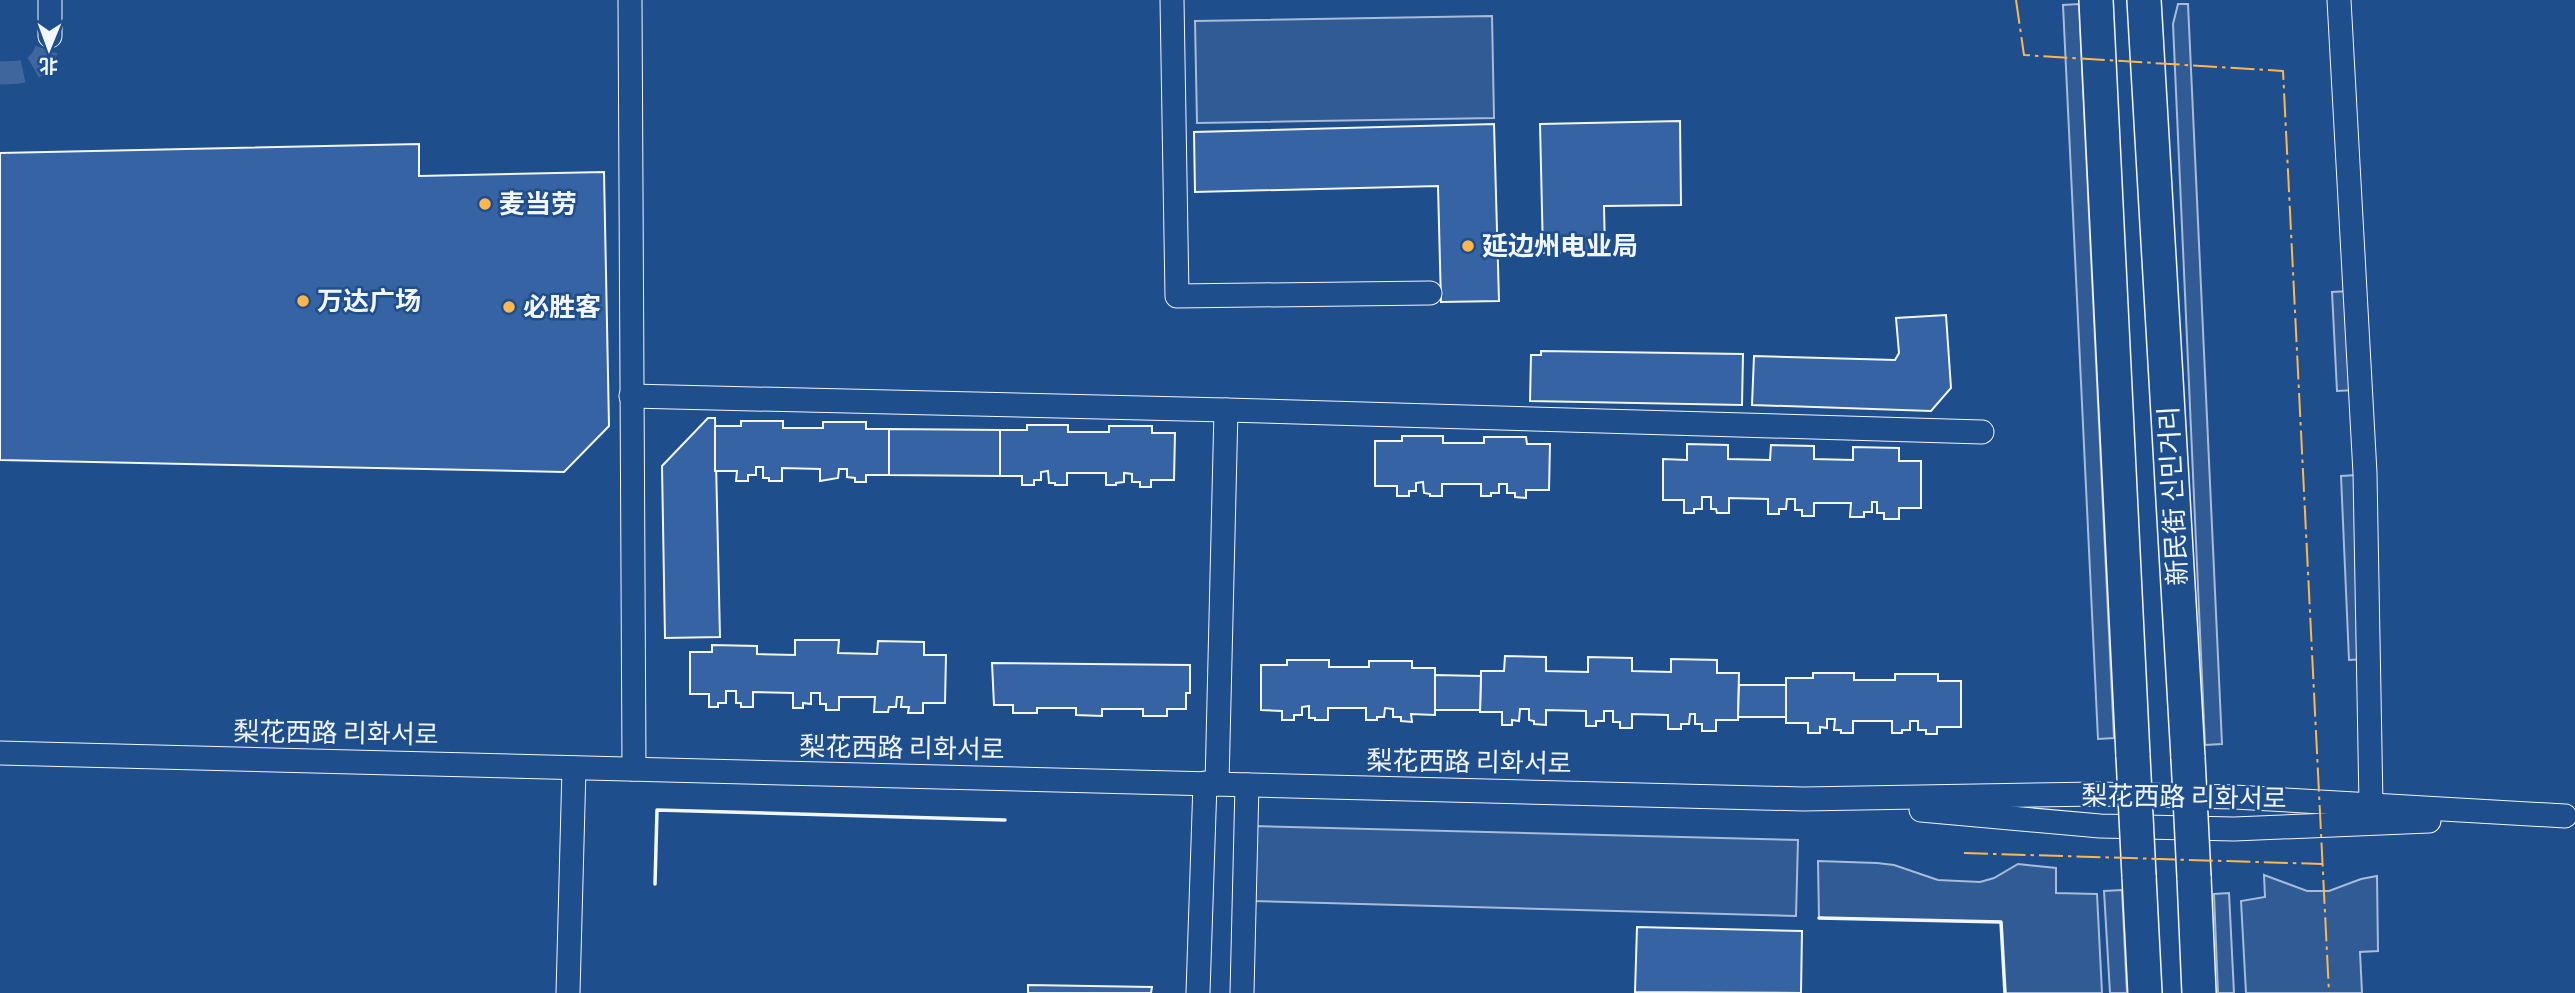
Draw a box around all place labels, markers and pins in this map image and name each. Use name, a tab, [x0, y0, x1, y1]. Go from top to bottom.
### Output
place label: 麦当劳	[499, 189, 577, 221]
marker: 麦当劳	[477, 196, 493, 212]
place label: 延边州电业局	[1482, 231, 1638, 263]
marker: 延边州电业局	[1460, 238, 1476, 254]
place label: 万达广场	[317, 286, 421, 318]
place label: 必胜客	[523, 292, 601, 324]
marker: 万达广场	[295, 293, 311, 309]
marker: 必胜客	[501, 299, 517, 315]

